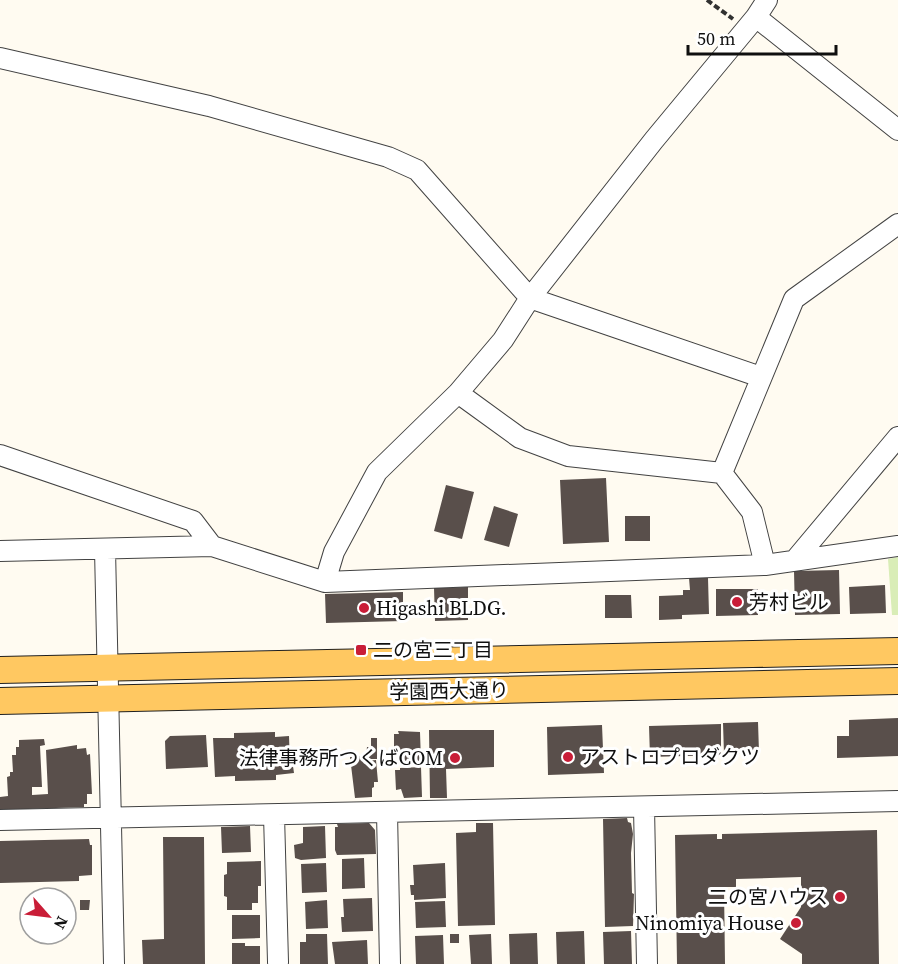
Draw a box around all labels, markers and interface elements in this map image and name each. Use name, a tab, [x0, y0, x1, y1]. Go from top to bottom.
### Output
scale bar	[688, 18, 836, 56]
text: 50 m	[697, 26, 735, 51]
place label: 芳村ビル	[749, 588, 829, 616]
place label: Higashi BLDG.	[376, 594, 506, 622]
marker: 芳村ビル	[730, 595, 744, 609]
marker: Higashi BLDG.	[357, 601, 371, 615]
place label: 二の宮三丁目	[373, 636, 493, 664]
marker: 二の宮三丁目	[354, 643, 368, 657]
street label: 学園西大通り	[389, 676, 509, 706]
place label: アストロプロダクツ	[580, 743, 760, 771]
place label: 法律事務所つくばCOM	[239, 744, 443, 772]
marker: アストロプロダクツ	[561, 750, 575, 764]
marker: 法律事務所つくばCOM	[448, 751, 462, 765]
place label: 二の宮ハウス	[708, 883, 828, 911]
north arrow	[18, 886, 78, 946]
marker: 二の宮ハウス	[833, 890, 847, 904]
place label: Ninomiya House	[635, 909, 784, 937]
text: N	[49, 913, 74, 934]
marker: Ninomiya House	[789, 916, 803, 930]

